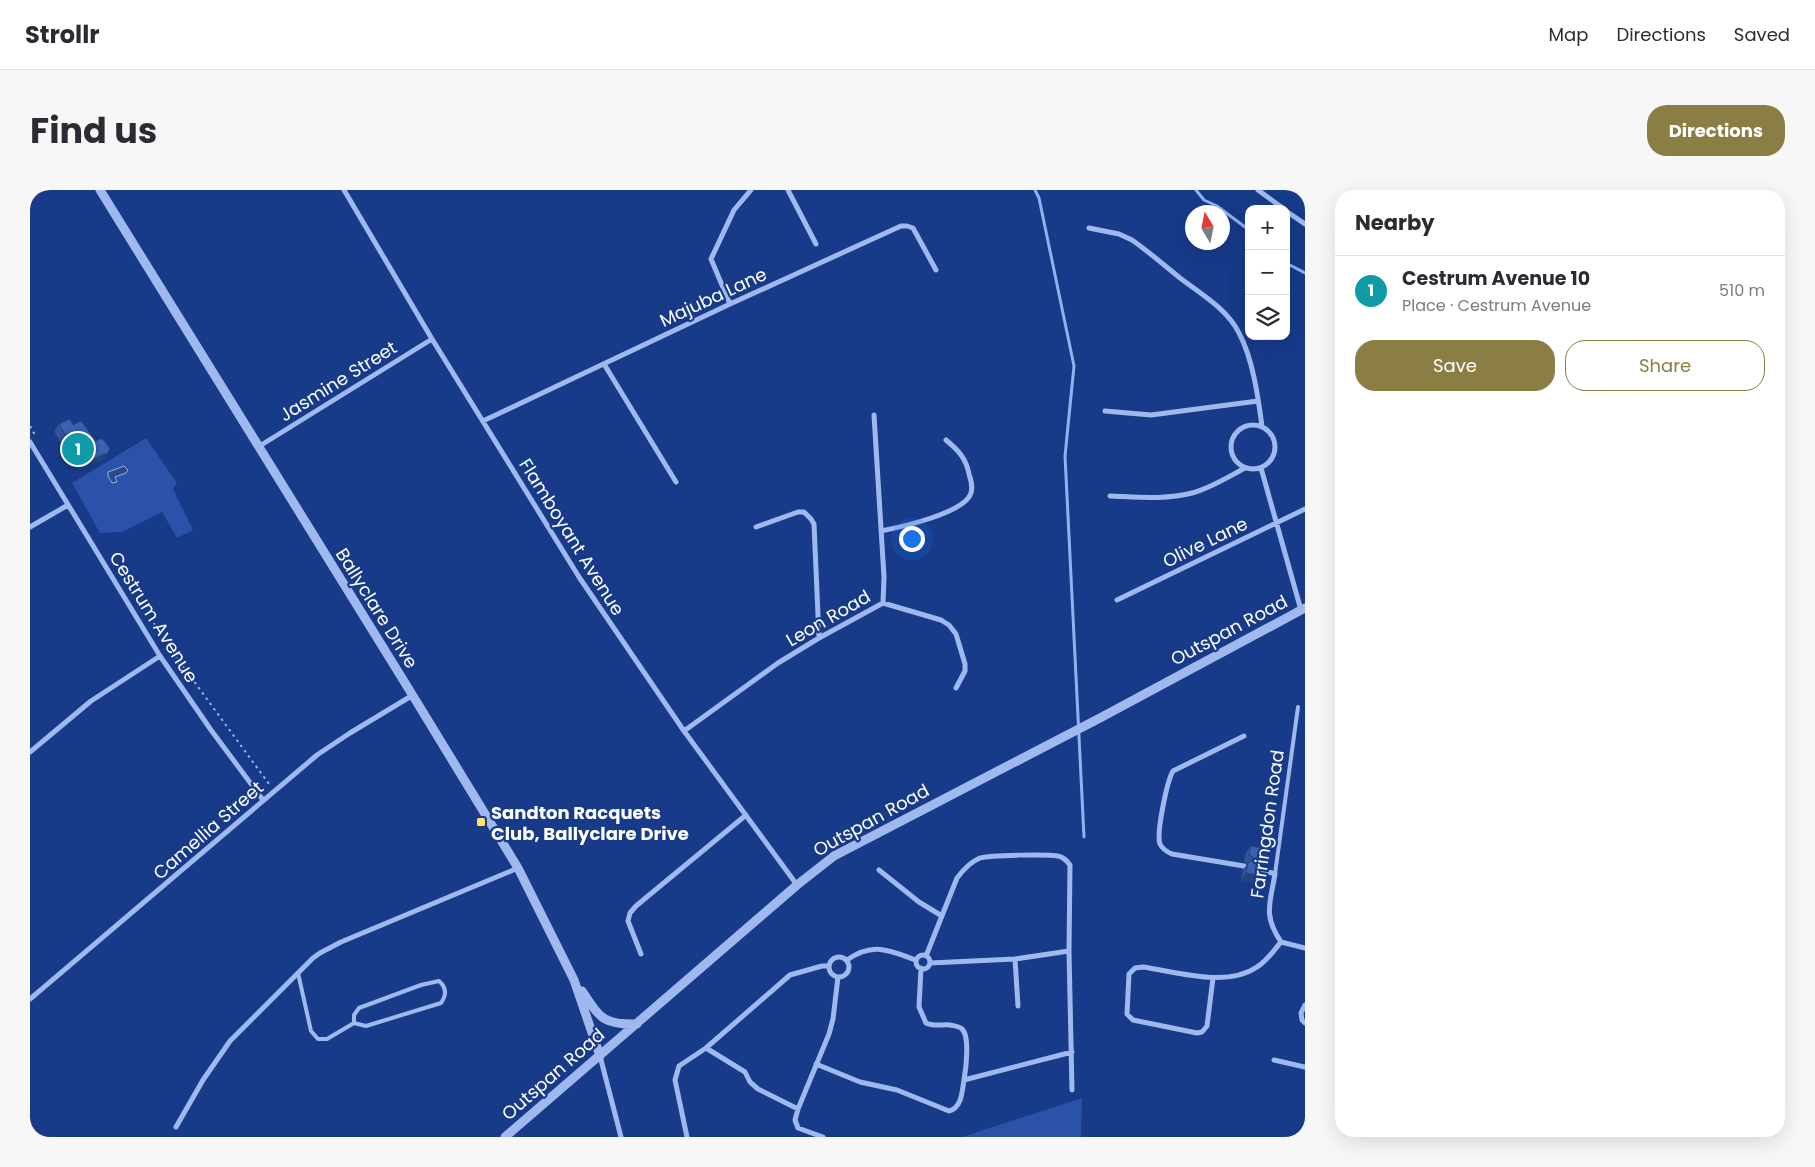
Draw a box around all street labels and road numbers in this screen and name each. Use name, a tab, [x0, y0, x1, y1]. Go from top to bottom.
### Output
street label: Majuba Lane	[655, 261, 771, 333]
street label: Jasmine Street	[274, 335, 402, 427]
street label: Flamboyant Avenue	[514, 454, 630, 620]
street label: Olive Lane	[1158, 511, 1252, 573]
street label: Ballyclare Drive	[330, 543, 424, 673]
street label: Cestrum Avenue	[104, 547, 204, 687]
street label: Leon Road	[781, 584, 875, 652]
street label: Outspan Road	[1166, 589, 1292, 671]
street label: Farringdon Road	[1244, 748, 1290, 900]
street label: Camellia Street	[147, 775, 269, 885]
street label: Outspan Road	[808, 778, 934, 862]
street label: Outspan Road	[496, 1022, 610, 1126]

